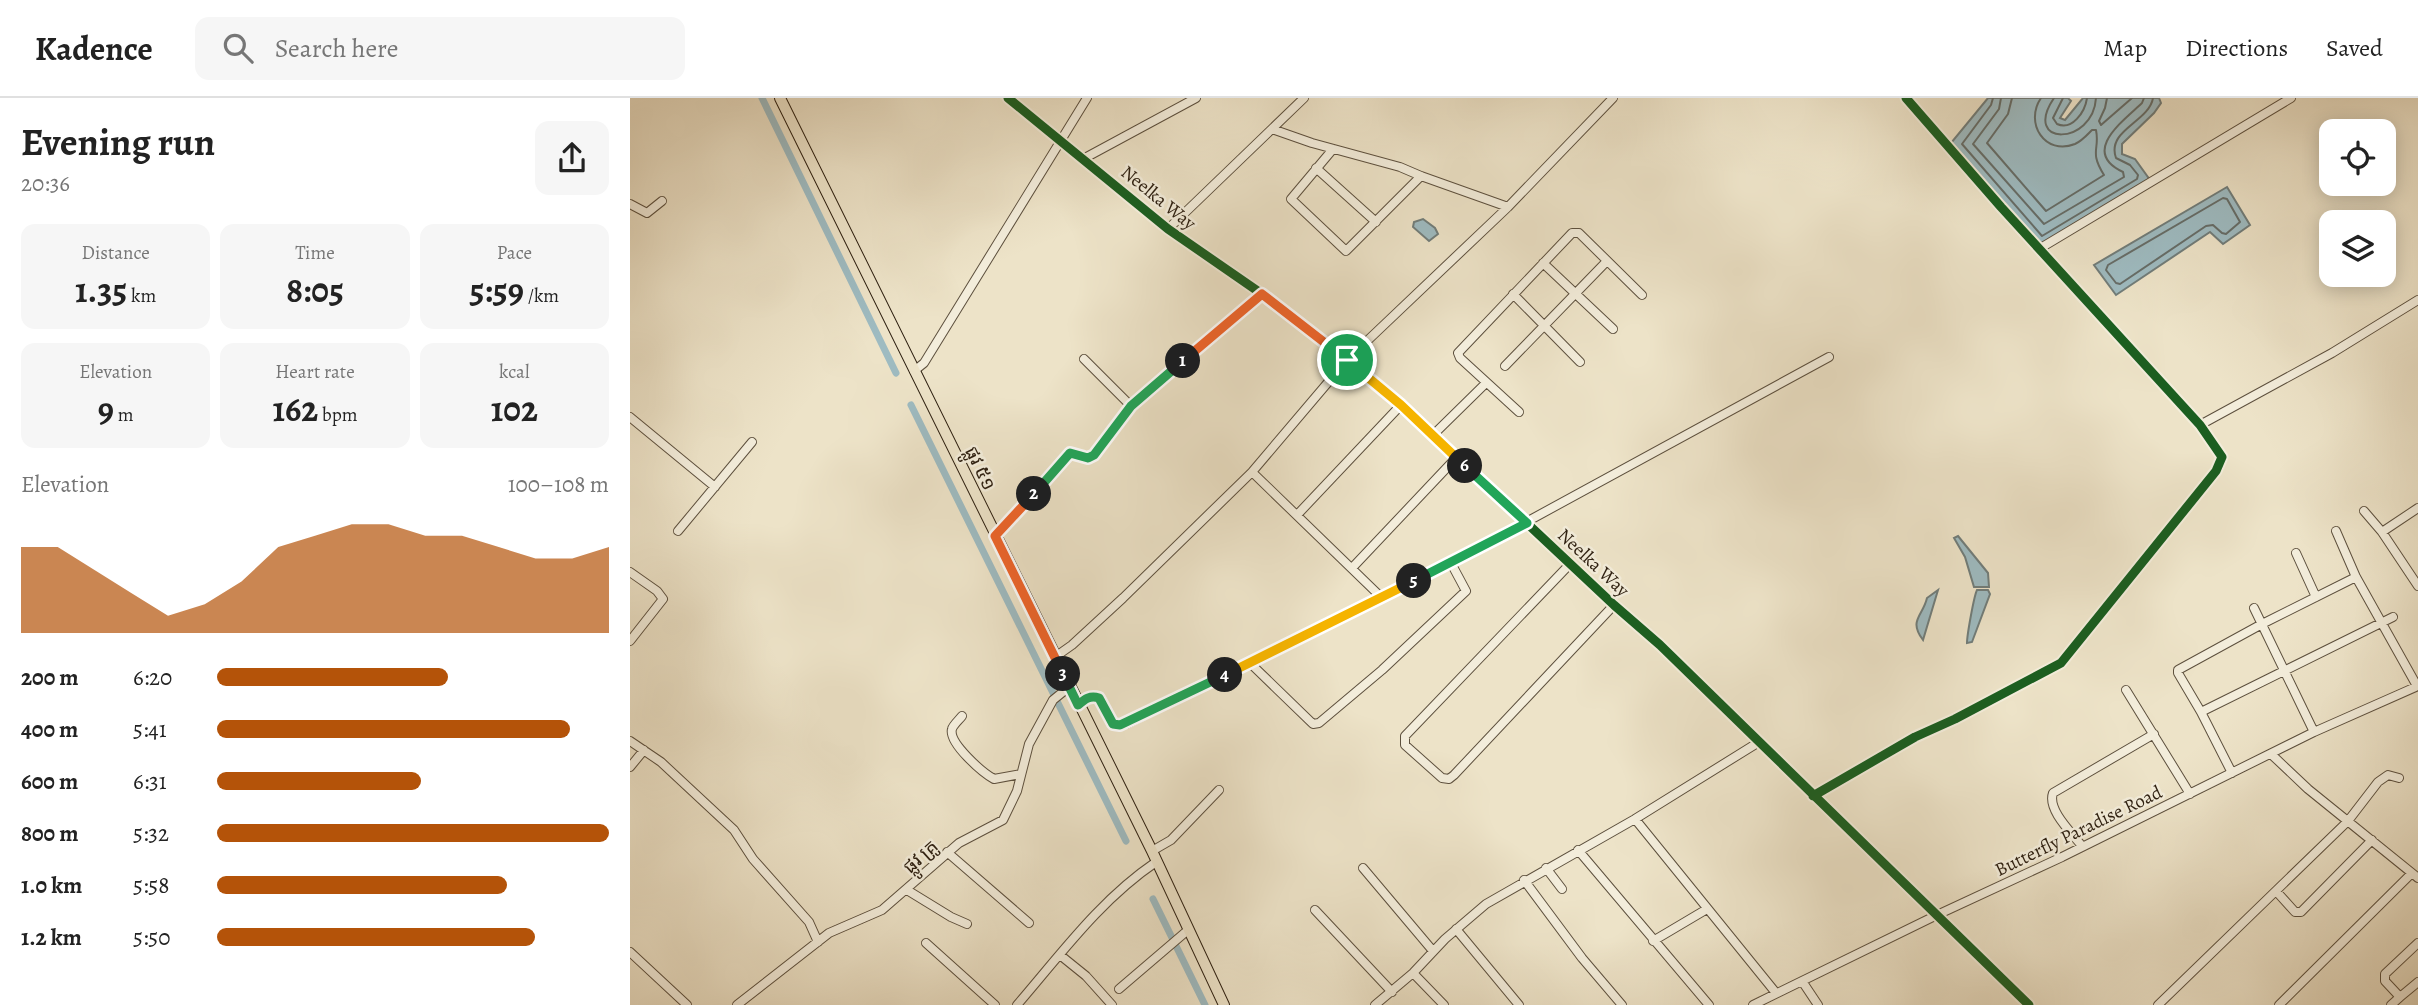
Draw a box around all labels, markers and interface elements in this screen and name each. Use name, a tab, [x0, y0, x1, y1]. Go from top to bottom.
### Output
search box	[195, 17, 685, 80]
text: Kadence	[35, 26, 153, 71]
icon: search	[219, 29, 257, 67]
text: Search here	[275, 31, 398, 66]
text: Map	[2103, 32, 2147, 64]
text: Directions	[2185, 32, 2288, 64]
text: Saved	[2326, 32, 2383, 64]
text: Evening run	[21, 116, 215, 168]
map controls	[2319, 119, 2396, 287]
button: locate	[2319, 119, 2396, 196]
button: share	[535, 121, 609, 195]
street label: Neelka Way	[1115, 159, 1202, 236]
text: 20:36	[21, 168, 70, 199]
button: layers	[2319, 210, 2396, 287]
text: Distance	[82, 240, 150, 266]
text: Time	[295, 240, 335, 266]
text: Pace	[497, 240, 532, 266]
text: 1.35	[75, 266, 127, 314]
text: 8:05	[286, 266, 344, 314]
text: 5:59	[469, 266, 524, 314]
text: km	[127, 283, 156, 309]
text: /km	[524, 283, 559, 309]
pin	[1317, 330, 1377, 390]
icon: arrive	[1328, 341, 1366, 379]
pin: 1	[1166, 344, 1200, 378]
text: 1	[1179, 347, 1186, 373]
text: Elevation	[79, 359, 152, 385]
text: Heart rate	[275, 359, 355, 385]
text: kcal	[499, 359, 530, 385]
text: 9	[98, 385, 114, 433]
text: 162	[272, 385, 318, 433]
text: 102	[491, 385, 538, 433]
text: m	[114, 402, 134, 428]
text: bpm	[318, 402, 358, 428]
street label: ផ្លូវ ៥១	[955, 442, 1002, 496]
pin: 6	[1448, 448, 1482, 484]
text: 6	[1460, 452, 1469, 478]
text: Elevation	[21, 469, 109, 500]
text: 100–108 m	[508, 469, 609, 500]
pin: 2	[1016, 476, 1052, 512]
text: 2	[1029, 480, 1038, 506]
street label: Neelka Way	[1552, 523, 1635, 603]
pin: 5	[1396, 564, 1432, 598]
text: 5	[1409, 567, 1418, 593]
pin: 3	[1046, 656, 1080, 692]
pin: 4	[1208, 658, 1242, 692]
text: 3	[1058, 660, 1067, 686]
text: 4	[1220, 661, 1229, 687]
text: 200 m	[21, 662, 79, 693]
text: 6:20	[133, 662, 172, 693]
text: 400 m	[21, 714, 78, 745]
text: 5:41	[133, 714, 167, 745]
text: 600 m	[21, 766, 78, 797]
text: 6:31	[133, 766, 167, 797]
street label: Butterfly Paradise Road	[1990, 779, 2167, 883]
text: 800 m	[21, 818, 78, 849]
text: 5:32	[133, 818, 169, 849]
street label: ផ្លូវ គ្រូ	[897, 834, 946, 882]
text: 1.0 km	[21, 870, 82, 901]
text: 5:58	[133, 870, 169, 901]
text: 1.2 km	[21, 922, 82, 953]
text: 5:50	[133, 922, 171, 953]

